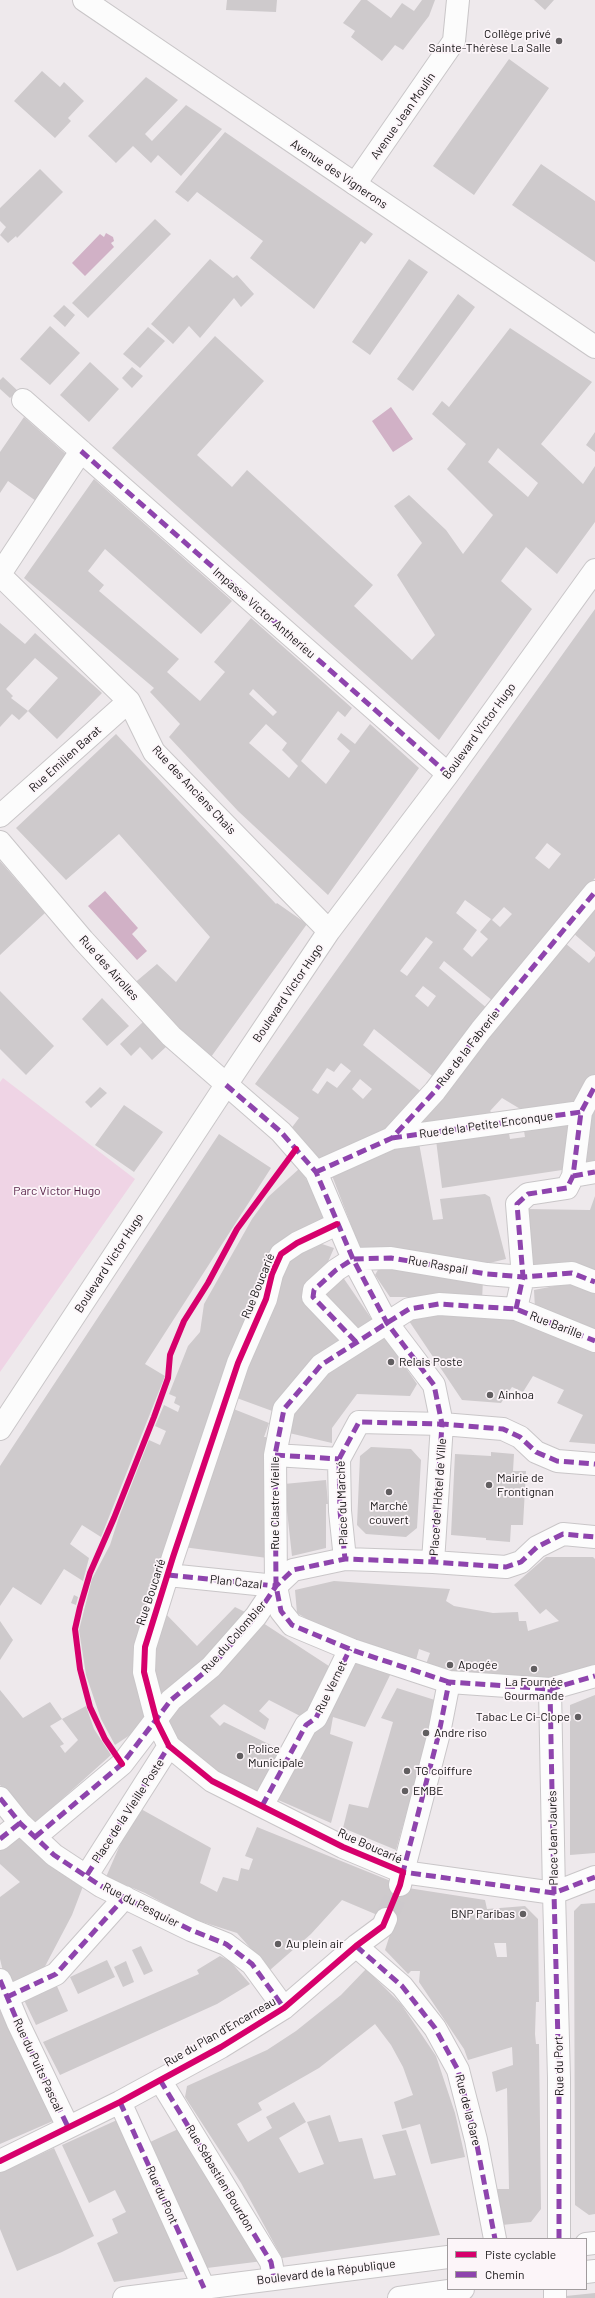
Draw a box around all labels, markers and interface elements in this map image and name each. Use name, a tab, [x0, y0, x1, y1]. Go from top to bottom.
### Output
place label: Collège privé Sainte-Thérèse La Salle	[429, 27, 551, 55]
marker: Collège privé Sainte-Thérèse La Salle	[554, 36, 564, 46]
street label: Avenue Jean Moulin	[368, 70, 438, 162]
street label: Avenue des Vignerons	[288, 136, 390, 212]
street label: Impasse Victor Antherieu	[210, 565, 318, 661]
street label: Boulevard Victor Hugo	[439, 680, 519, 782]
street label: Rue Emilien Barat	[26, 723, 104, 795]
street label: Rue des Anciens Chais	[149, 743, 239, 837]
street label: Rue des Airolles	[76, 933, 142, 1003]
street label: Boulevard Victor Hugo	[250, 941, 326, 1045]
street label: Rue de la Fabrerie	[434, 1007, 502, 1089]
street label: Rue de la Petite Enconque	[418, 1108, 554, 1142]
park label: Parc Victor Hugo	[13, 1184, 101, 1198]
street label: Boulevard Victor Hugo	[71, 1211, 147, 1315]
street label: Rue Boucarié	[238, 1251, 278, 1321]
street label: Rue Raspail	[407, 1253, 469, 1277]
street label: Rue Barille	[528, 1308, 584, 1342]
place label: Relais Poste	[399, 1355, 463, 1369]
marker: Relais Poste	[386, 1357, 396, 1367]
place label: Ainhoa	[498, 1388, 534, 1402]
marker: Ainhoa	[485, 1390, 495, 1400]
street label: Place de l'Hôtel de Ville	[427, 1438, 449, 1556]
street label: Rue Clastre Vieille	[268, 1456, 282, 1550]
street label: Place du Marché	[333, 1461, 351, 1545]
place label: Mairie de Frontignan	[497, 1471, 554, 1499]
marker: Mairie de Frontignan	[484, 1480, 494, 1490]
marker: Marché couvert	[384, 1487, 394, 1497]
place label: Marché couvert	[369, 1499, 409, 1527]
street label: Rue Boucarié	[133, 1557, 169, 1627]
street label: Plan Cazal	[209, 1572, 263, 1592]
street label: Rue du Colombier	[199, 1598, 269, 1676]
street label: Rue Vernet	[312, 1658, 350, 1716]
place label: Apogée	[458, 1658, 498, 1672]
marker: Apogée	[445, 1660, 455, 1670]
marker: La Fournée Gourmande	[529, 1664, 539, 1674]
place label: La Fournée Gourmande	[504, 1675, 564, 1703]
place label: Tabac Le Ci-Clope	[476, 1710, 570, 1724]
marker: Tabac Le Ci-Clope	[573, 1712, 583, 1722]
place label: Andre riso	[434, 1726, 487, 1740]
marker: Andre riso	[421, 1728, 431, 1738]
place label: Police Municipale	[248, 1742, 304, 1770]
marker: Police Municipale	[235, 1751, 245, 1761]
street label: Place de la Vieille Poste	[89, 1756, 167, 1866]
place label: TG coiffure	[415, 1764, 472, 1778]
marker: TG coiffure	[402, 1766, 412, 1776]
place label: EMBE	[413, 1784, 444, 1798]
marker: EMBE	[400, 1786, 410, 1796]
street label: Place Jean Jaurès	[545, 1790, 561, 1886]
street label: Rue Boucarié	[335, 1825, 405, 1867]
street label: Rue du Pesquier	[100, 1880, 182, 1930]
place label: BNP Paribas	[451, 1907, 515, 1921]
marker: BNP Paribas	[518, 1909, 528, 1919]
place label: Au plein air	[286, 1937, 343, 1951]
marker: Au plein air	[273, 1939, 283, 1949]
street label: Rue du Plan d'Encarneau	[162, 1994, 278, 2070]
street label: Rue du Puits Pascal	[10, 2016, 66, 2114]
street label: Rue du Port	[551, 2036, 567, 2096]
street label: Rue de la Gare	[452, 2073, 484, 2147]
street label: Rue Sébastien Bourdon	[183, 2122, 257, 2234]
street label: Rue du Pont	[143, 2164, 181, 2226]
legend	[447, 2238, 587, 2290]
text: Piste cyclable	[485, 2247, 556, 2261]
street label: Boulevard de la République	[256, 2256, 396, 2288]
text: Chemin	[485, 2267, 525, 2281]

